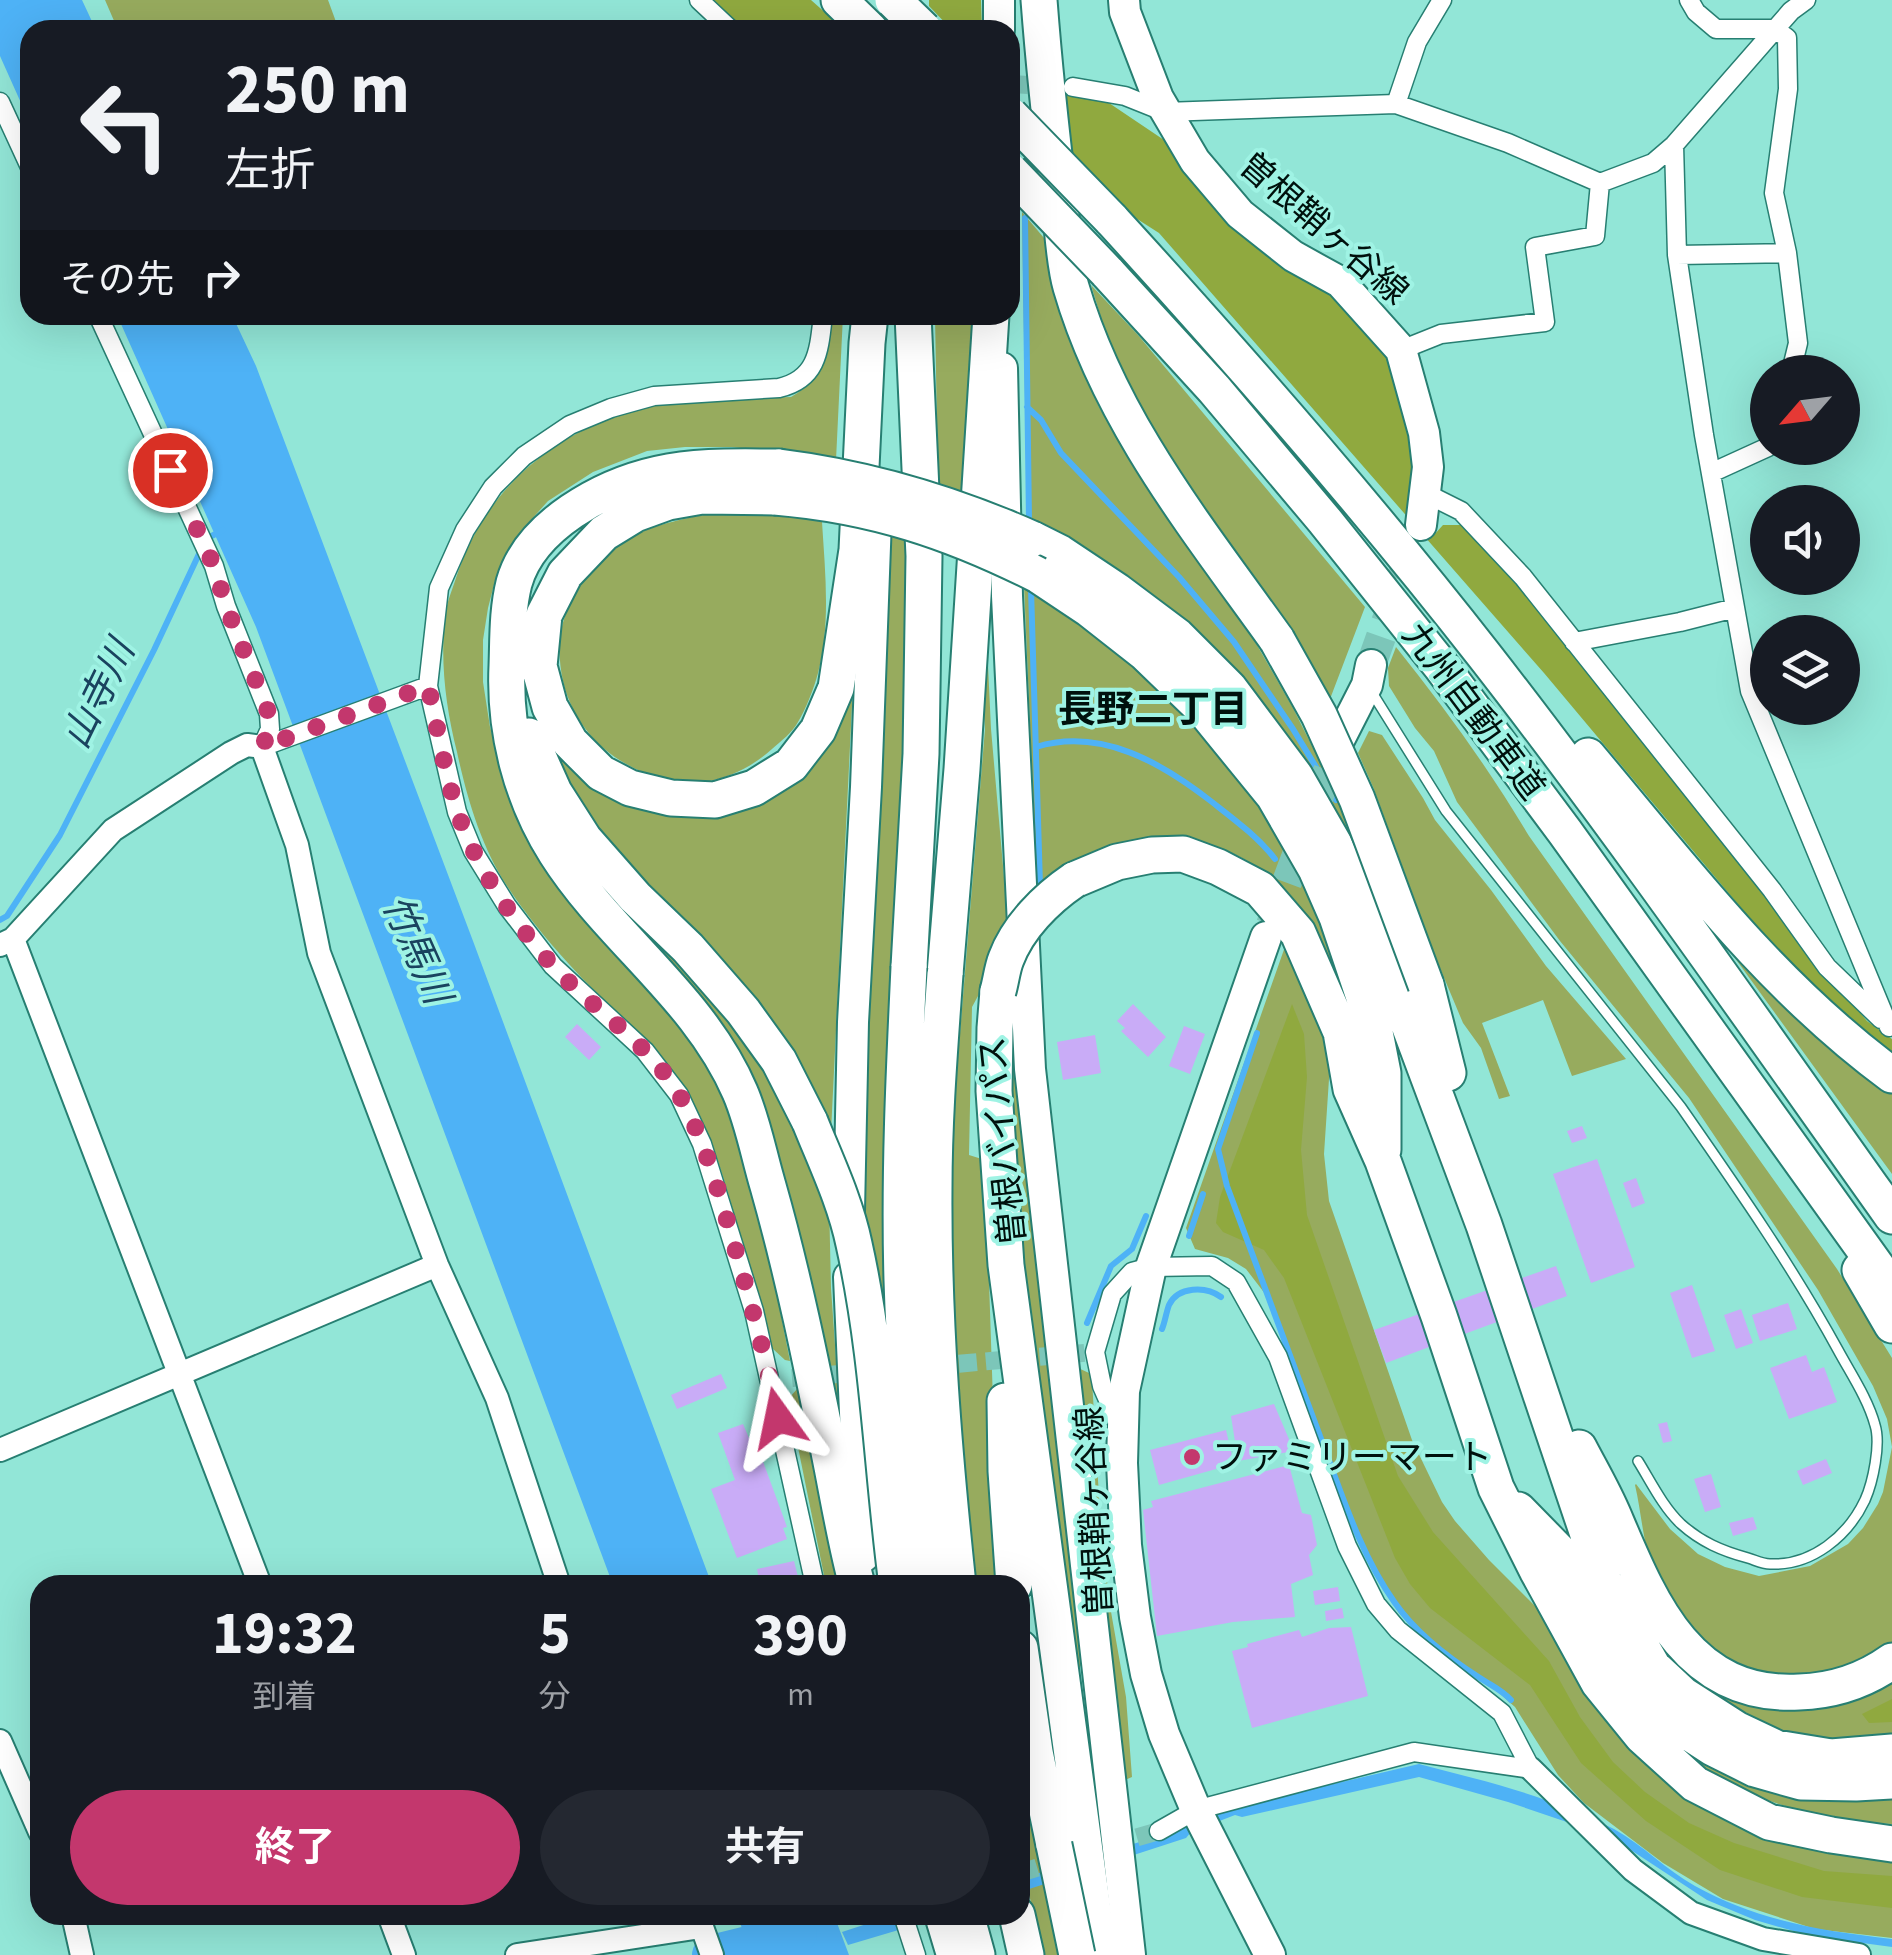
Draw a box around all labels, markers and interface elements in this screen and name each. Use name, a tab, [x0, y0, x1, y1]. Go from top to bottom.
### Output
text: 250 m	[225, 40, 410, 140]
icon: left	[60, 60, 190, 190]
text: 左折	[225, 139, 315, 203]
street label: 曽根鞘ヶ谷線	[1228, 141, 1419, 317]
icon: right	[194, 250, 249, 305]
text: その先	[60, 253, 174, 307]
north arrow	[1750, 355, 1860, 465]
map controls	[1750, 355, 1860, 725]
pin	[128, 428, 213, 513]
icon: arrive	[143, 443, 198, 498]
button: sound	[1750, 485, 1860, 595]
street label: 九州自動車道	[1390, 613, 1556, 811]
button: layers	[1750, 615, 1860, 725]
water label: 山寺川	[50, 628, 150, 758]
district label: 長野二丁目	[1058, 683, 1248, 737]
water label: 竹馬川	[368, 886, 466, 1016]
street label: 曽根バイパス	[967, 1034, 1039, 1248]
position arrow	[726, 1366, 830, 1470]
street label: 曽根鞘ヶ谷線	[1065, 1405, 1125, 1617]
place label: ファミリーマート	[1212, 1433, 1492, 1483]
marker: ファミリーマート	[1181, 1446, 1203, 1468]
text: 19:32	[212, 1592, 357, 1677]
text: 5	[539, 1592, 571, 1677]
text: 390	[753, 1594, 848, 1679]
text: m	[787, 1672, 814, 1718]
text: 到着	[252, 1674, 316, 1720]
text: 分	[539, 1674, 571, 1720]
button: 終了	[70, 1790, 520, 1905]
button: 共有	[540, 1790, 990, 1905]

